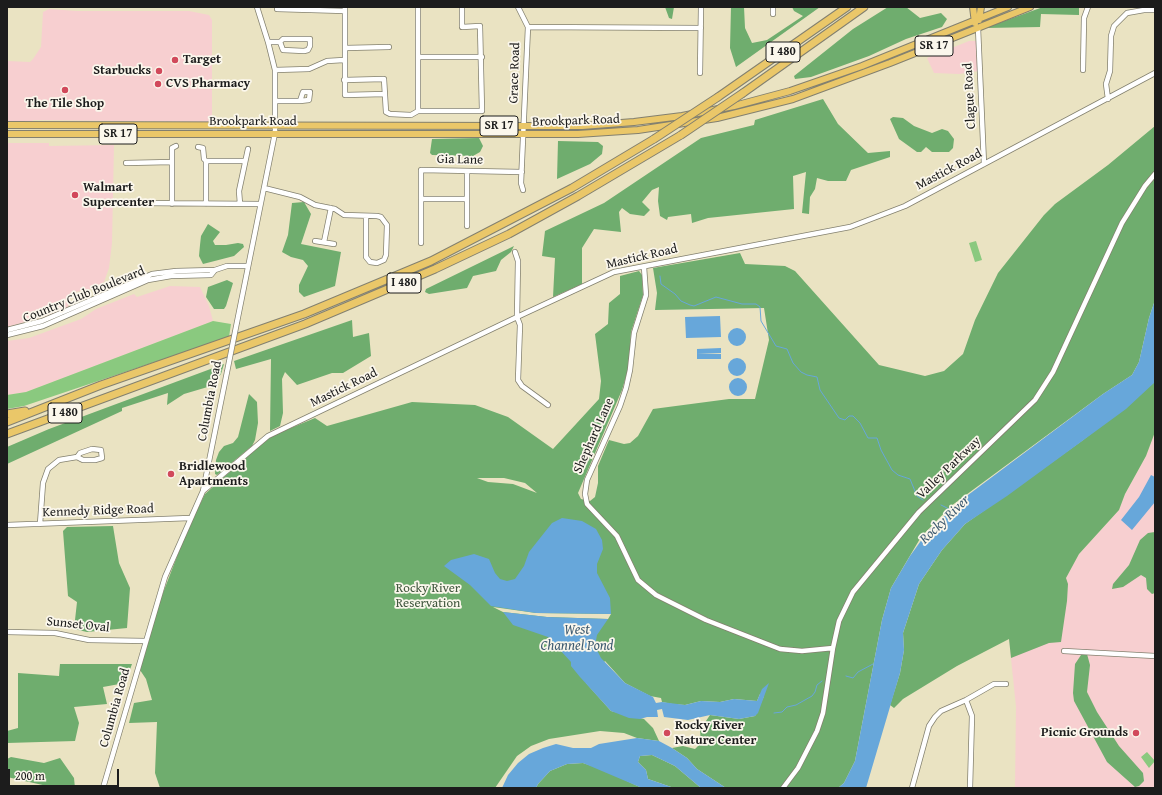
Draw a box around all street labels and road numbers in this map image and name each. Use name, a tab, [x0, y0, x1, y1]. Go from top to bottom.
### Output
road number: SR 17	[915, 36, 953, 56]
street label: Grace Road	[506, 42, 524, 104]
road number: I 480	[766, 42, 800, 62]
street label: Clague Road	[960, 62, 980, 130]
street label: Brookpark Road	[532, 112, 620, 130]
street label: Brookpark Road	[209, 114, 297, 130]
road number: SR 17	[480, 116, 518, 136]
road number: SR 17	[99, 124, 137, 144]
street label: Mastick Road	[913, 146, 985, 194]
street label: Gia Lane	[437, 152, 483, 168]
street label: Mastick Road	[605, 241, 679, 273]
street label: Country Club Boulevard	[21, 263, 147, 327]
road number: I 480	[387, 273, 421, 293]
street label: Columbia Road	[195, 359, 225, 443]
street label: Mastick Road	[308, 365, 380, 411]
street label: Shephard Lane	[570, 396, 618, 476]
road number: I 480	[48, 403, 82, 423]
street label: Valley Parkway	[914, 433, 984, 503]
street label: Kennedy Ridge Road	[42, 501, 154, 521]
street label: Sunset Oval	[46, 614, 110, 636]
street label: Columbia Road	[96, 667, 134, 749]

